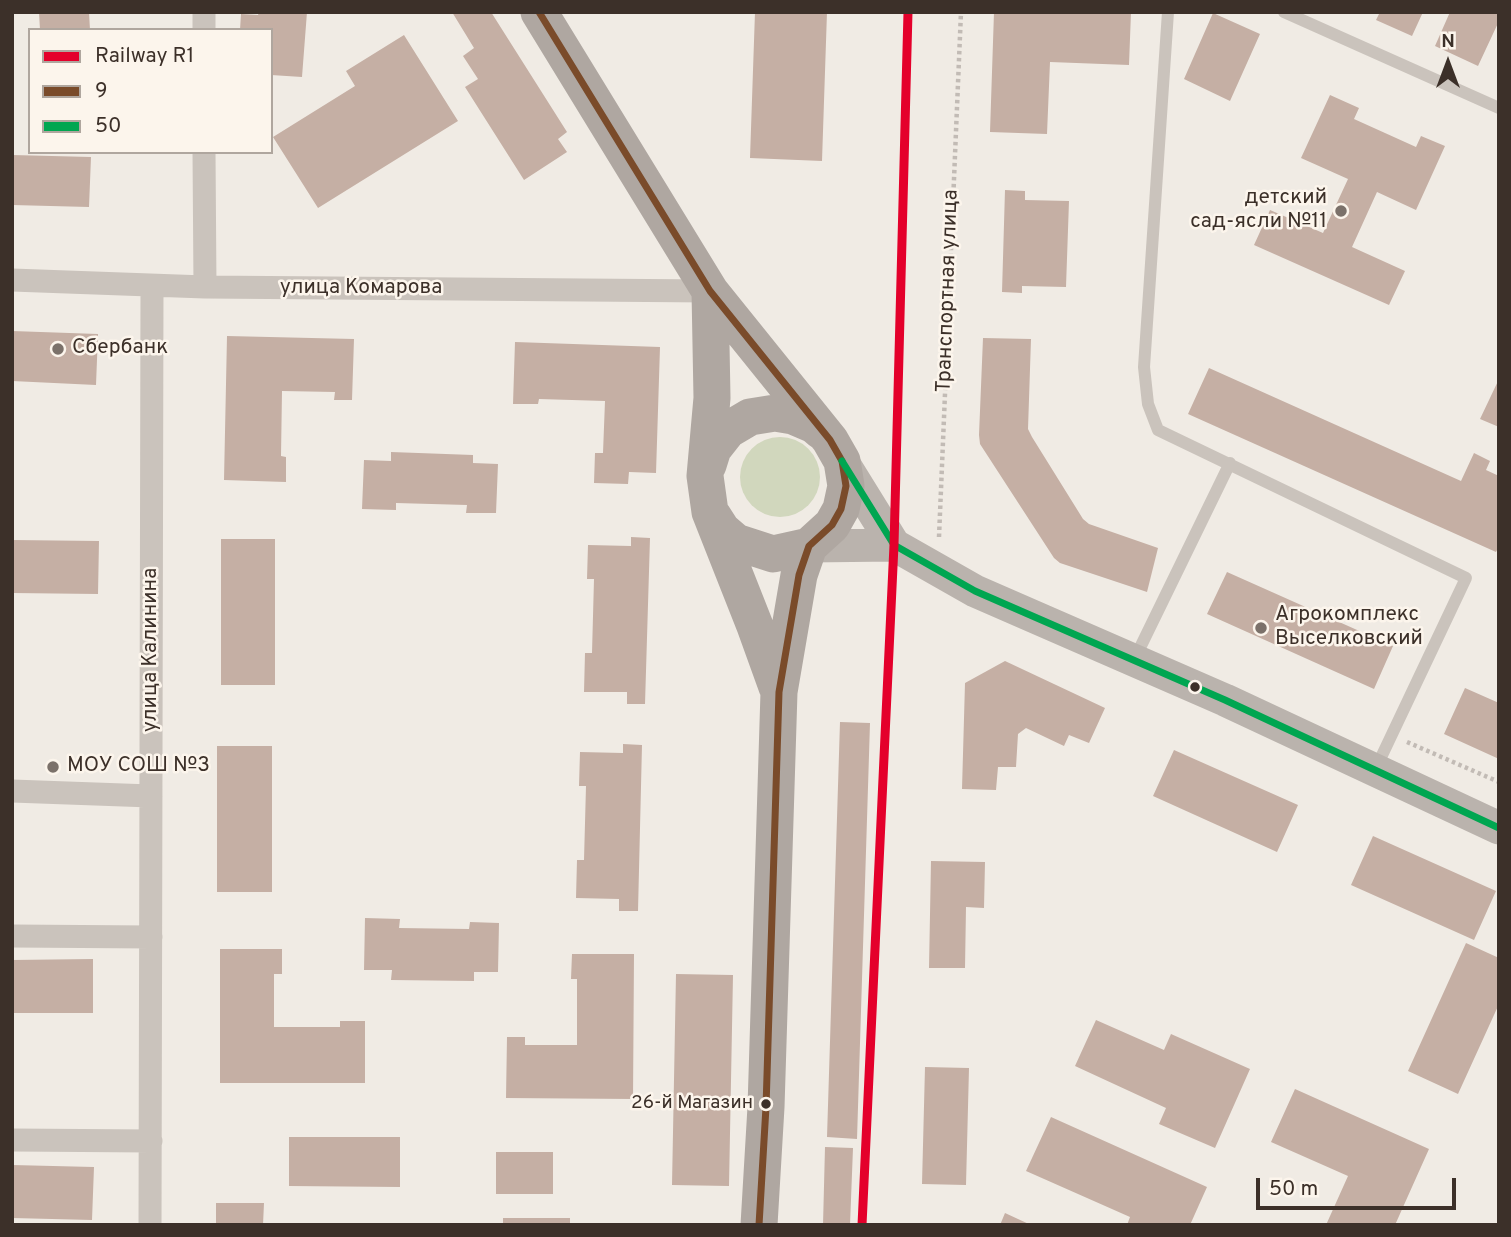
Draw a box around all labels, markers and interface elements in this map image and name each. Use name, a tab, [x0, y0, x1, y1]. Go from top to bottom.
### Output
legend	[28, 28, 273, 154]
north arrow	[1413, 28, 1483, 98]
text: N	[1441, 30, 1455, 54]
text: Railway R1	[95, 43, 194, 70]
text: 9	[95, 78, 108, 105]
text: 50	[95, 113, 121, 140]
place label: детский сад-ясли №11	[1190, 186, 1327, 236]
street label: Транспортная улица	[933, 189, 965, 393]
marker: детский сад-ясли №11	[1333, 203, 1349, 219]
street label: улица Комарова	[280, 276, 442, 302]
place label: Сбербанк	[72, 336, 168, 362]
marker: Сбербанк	[50, 341, 66, 357]
street label: улица Калинина	[139, 568, 165, 732]
place label: Агрокомплекс Выселковский	[1275, 603, 1423, 653]
marker: Агрокомплекс Выселковский	[1253, 620, 1269, 636]
unlabelled marker	[1188, 680, 1202, 694]
place label: МОУ СОШ №3	[67, 754, 210, 780]
marker: МОУ СОШ №3	[45, 759, 61, 775]
place label: 26-й Магазин	[631, 1093, 753, 1115]
marker: 26-й Магазин	[759, 1097, 773, 1111]
scale bar	[1259, 1164, 1458, 1208]
text: 50 m	[1269, 1176, 1318, 1203]

